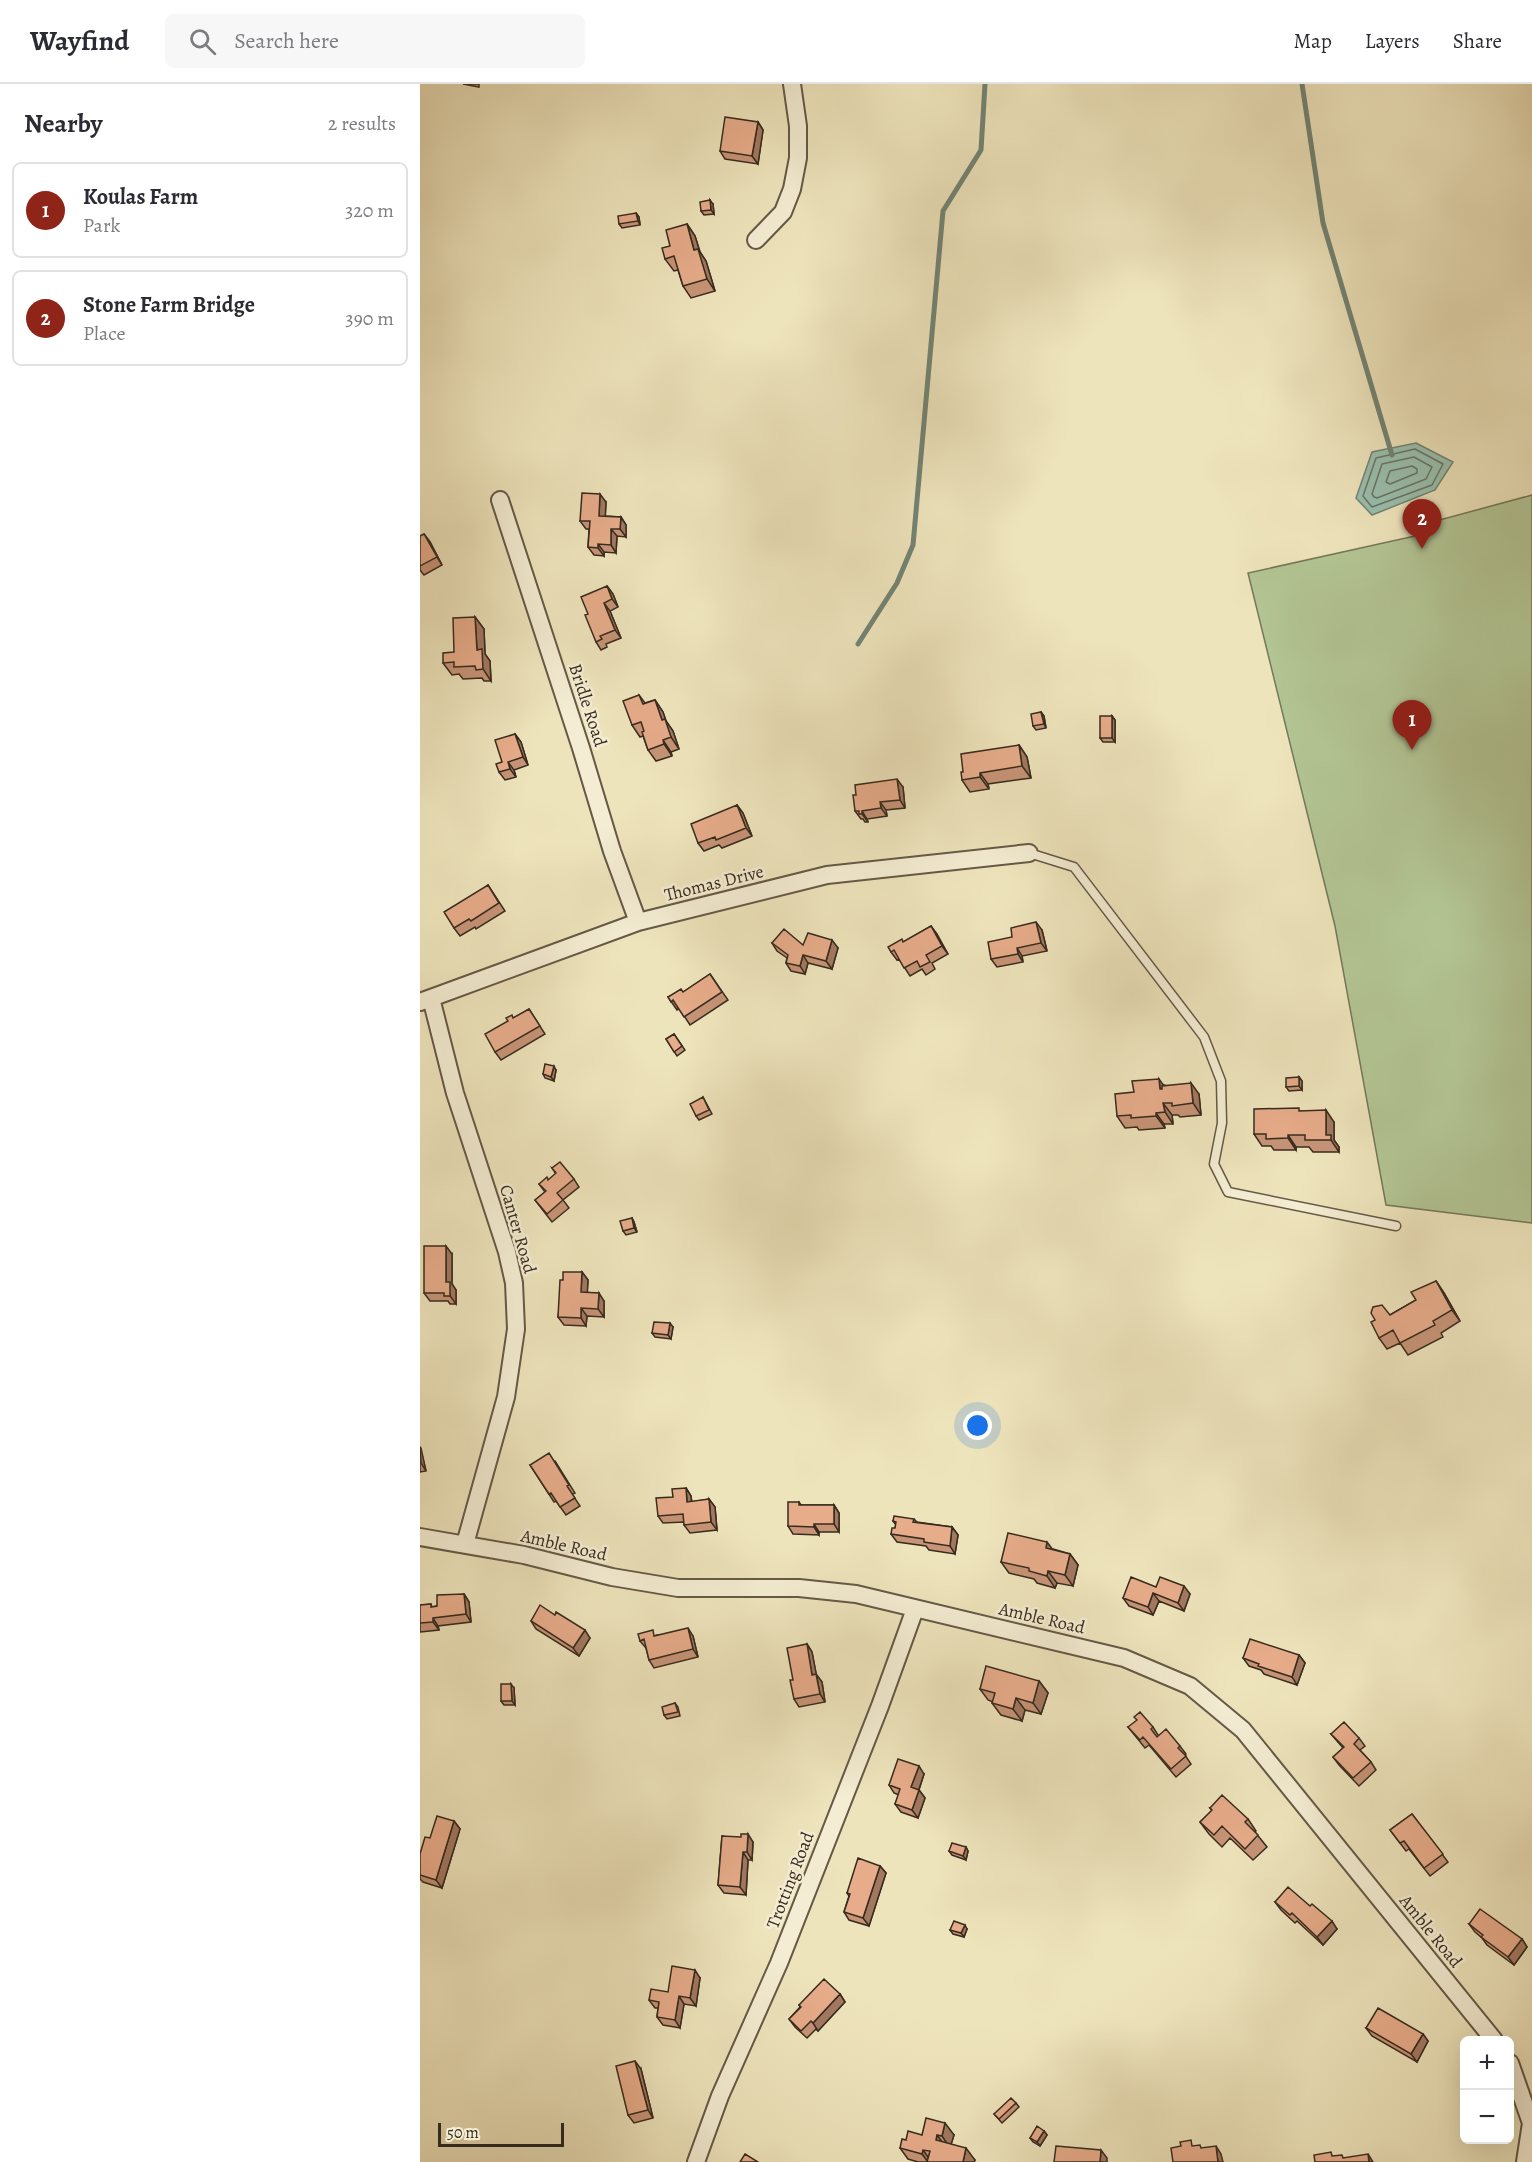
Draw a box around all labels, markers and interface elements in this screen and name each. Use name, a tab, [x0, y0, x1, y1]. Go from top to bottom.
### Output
search box	[165, 14, 585, 68]
text: Wayfind	[30, 22, 129, 60]
icon: search	[186, 25, 219, 58]
text: Search here	[234, 26, 339, 56]
text: Map	[1293, 27, 1332, 55]
text: Layers	[1365, 27, 1420, 55]
text: Share	[1453, 27, 1502, 55]
text: Nearby	[24, 106, 103, 141]
text: 2 results	[328, 110, 396, 137]
text: Koulas Farm	[83, 182, 198, 212]
text: 1	[42, 197, 49, 224]
text: 320 m	[345, 197, 394, 224]
text: Park	[83, 212, 121, 239]
text: Stone Farm Bridge	[83, 290, 255, 320]
text: 2	[41, 305, 50, 332]
text: 390 m	[345, 305, 394, 332]
text: Place	[83, 320, 125, 347]
pin: 2	[1402, 500, 1442, 549]
street label: Bridle Road	[563, 661, 613, 750]
pin: 1	[1392, 700, 1432, 750]
street label: Thomas Drive	[662, 859, 766, 907]
street label: Canter Road	[494, 1182, 542, 1277]
your location	[963, 1411, 992, 1440]
street label: Amble Road	[518, 1523, 610, 1567]
street label: Amble Road	[996, 1596, 1088, 1640]
street label: Trotting Road	[761, 1828, 820, 1932]
street label: Amble Road	[1393, 1889, 1468, 1973]
map controls	[1460, 2036, 1514, 2144]
button: +	[1460, 2036, 1514, 2090]
button: −	[1460, 2090, 1514, 2144]
scale bar	[438, 2120, 564, 2148]
text: 50 m	[447, 2122, 479, 2144]

